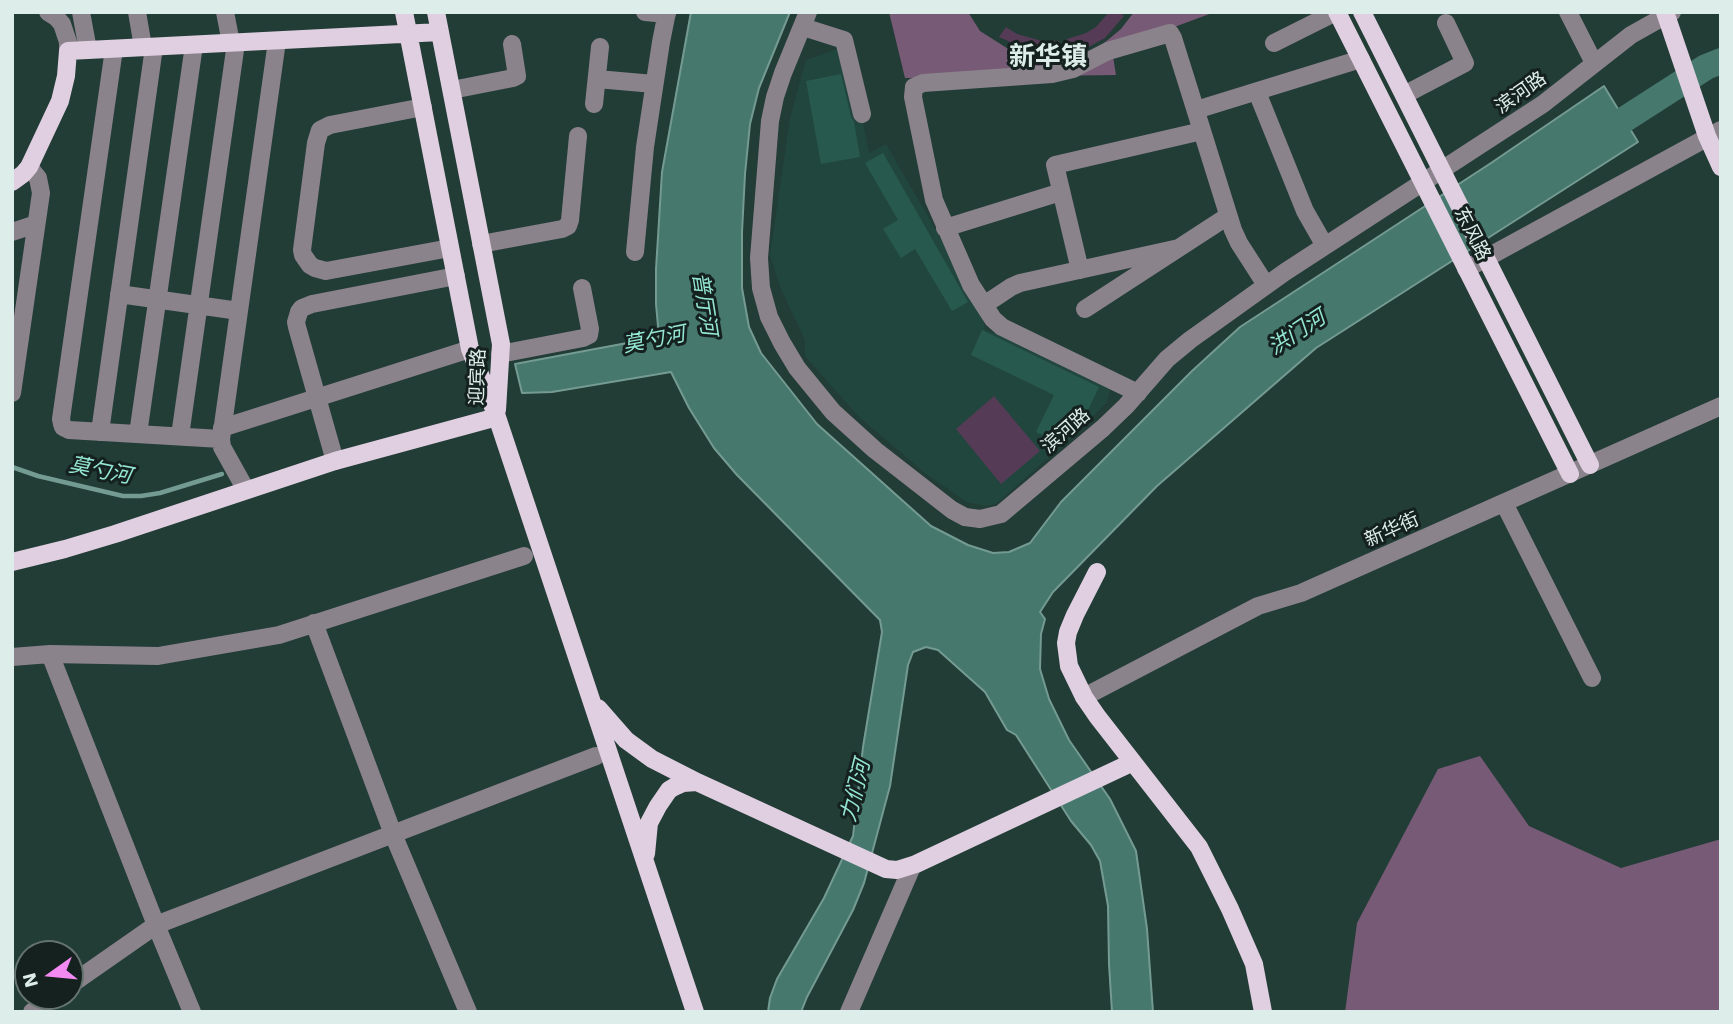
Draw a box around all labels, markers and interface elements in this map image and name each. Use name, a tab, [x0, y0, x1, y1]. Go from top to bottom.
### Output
district label: 新华镇	[1009, 41, 1087, 73]
street label: 滨河路	[1491, 67, 1551, 119]
street label: 东风路	[1449, 203, 1495, 265]
water label: 普厅河	[687, 271, 721, 337]
water label: 洪门河	[1264, 305, 1330, 361]
water label: 莫勺河	[621, 322, 687, 358]
street label: 迎宾路	[466, 348, 490, 406]
street label: 滨河路	[1037, 404, 1095, 458]
water label: 莫勺河	[67, 453, 133, 489]
street label: 新华街	[1361, 508, 1423, 552]
water label: 力们河	[836, 757, 876, 825]
north arrow	[14, 940, 84, 1010]
text: N	[17, 970, 43, 990]

